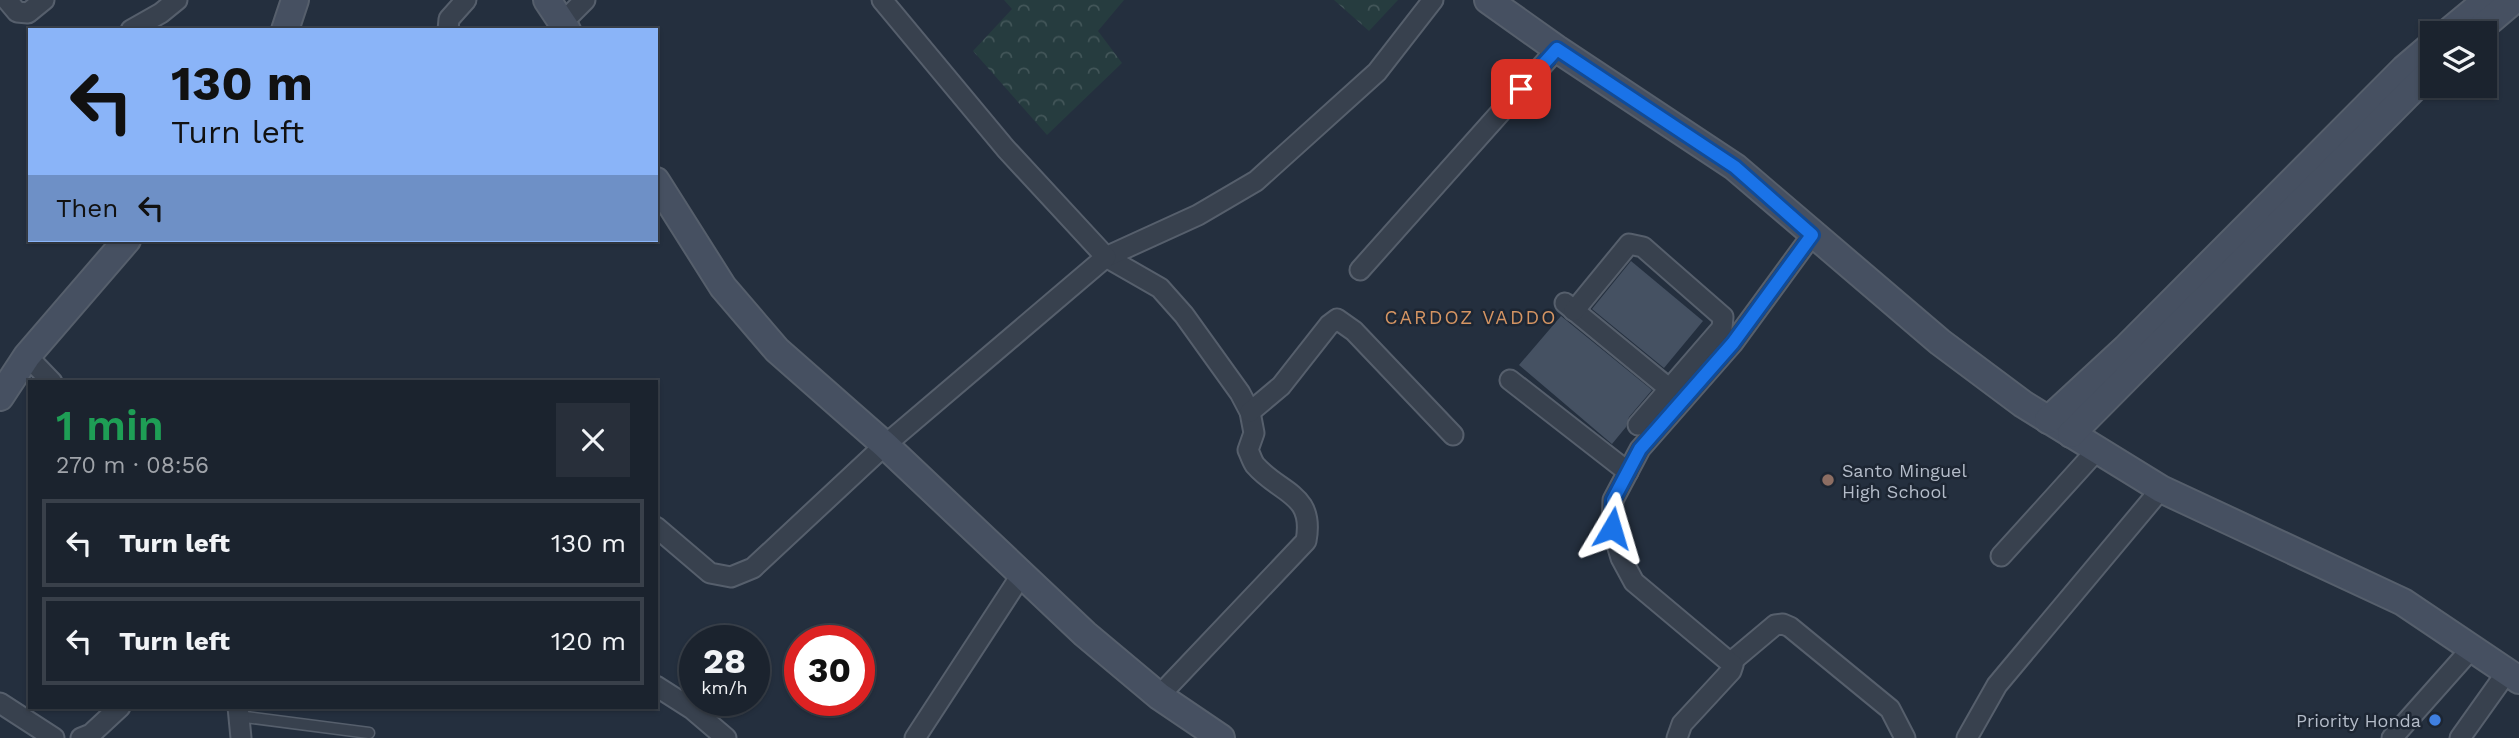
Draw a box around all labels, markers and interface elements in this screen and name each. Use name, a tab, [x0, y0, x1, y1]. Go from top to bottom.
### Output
map controls	[2420, 21, 2497, 98]
button: layers	[2420, 21, 2497, 98]
text: 130 m	[171, 54, 313, 112]
icon: left	[56, 56, 147, 147]
pin	[1491, 59, 1551, 119]
icon: arrive	[1502, 70, 1540, 108]
text: Turn left	[171, 113, 304, 151]
icon: left	[132, 189, 170, 227]
text: Then	[56, 193, 118, 223]
district label: CARDOZ VADDO	[1385, 306, 1558, 329]
text: 1 min	[56, 401, 164, 450]
button: close	[556, 403, 630, 477]
text: 270 m · 08:56	[56, 452, 209, 479]
place label: Santo Minguel High School	[1842, 460, 1967, 502]
marker: Santo Minguel High School	[1820, 472, 1836, 488]
position arrow	[1575, 491, 1649, 565]
icon: left	[60, 524, 98, 562]
text: Turn left	[119, 528, 230, 558]
text: 130 m	[551, 528, 626, 558]
icon: left	[60, 622, 98, 660]
speed limit sign: 30	[784, 625, 875, 716]
text: Turn left	[119, 626, 230, 656]
text: 120 m	[551, 626, 626, 656]
text: 28	[703, 640, 746, 682]
text: km/h	[701, 677, 748, 698]
place label: Priority Honda	[2296, 710, 2421, 731]
marker: Priority Honda	[2427, 712, 2443, 728]

